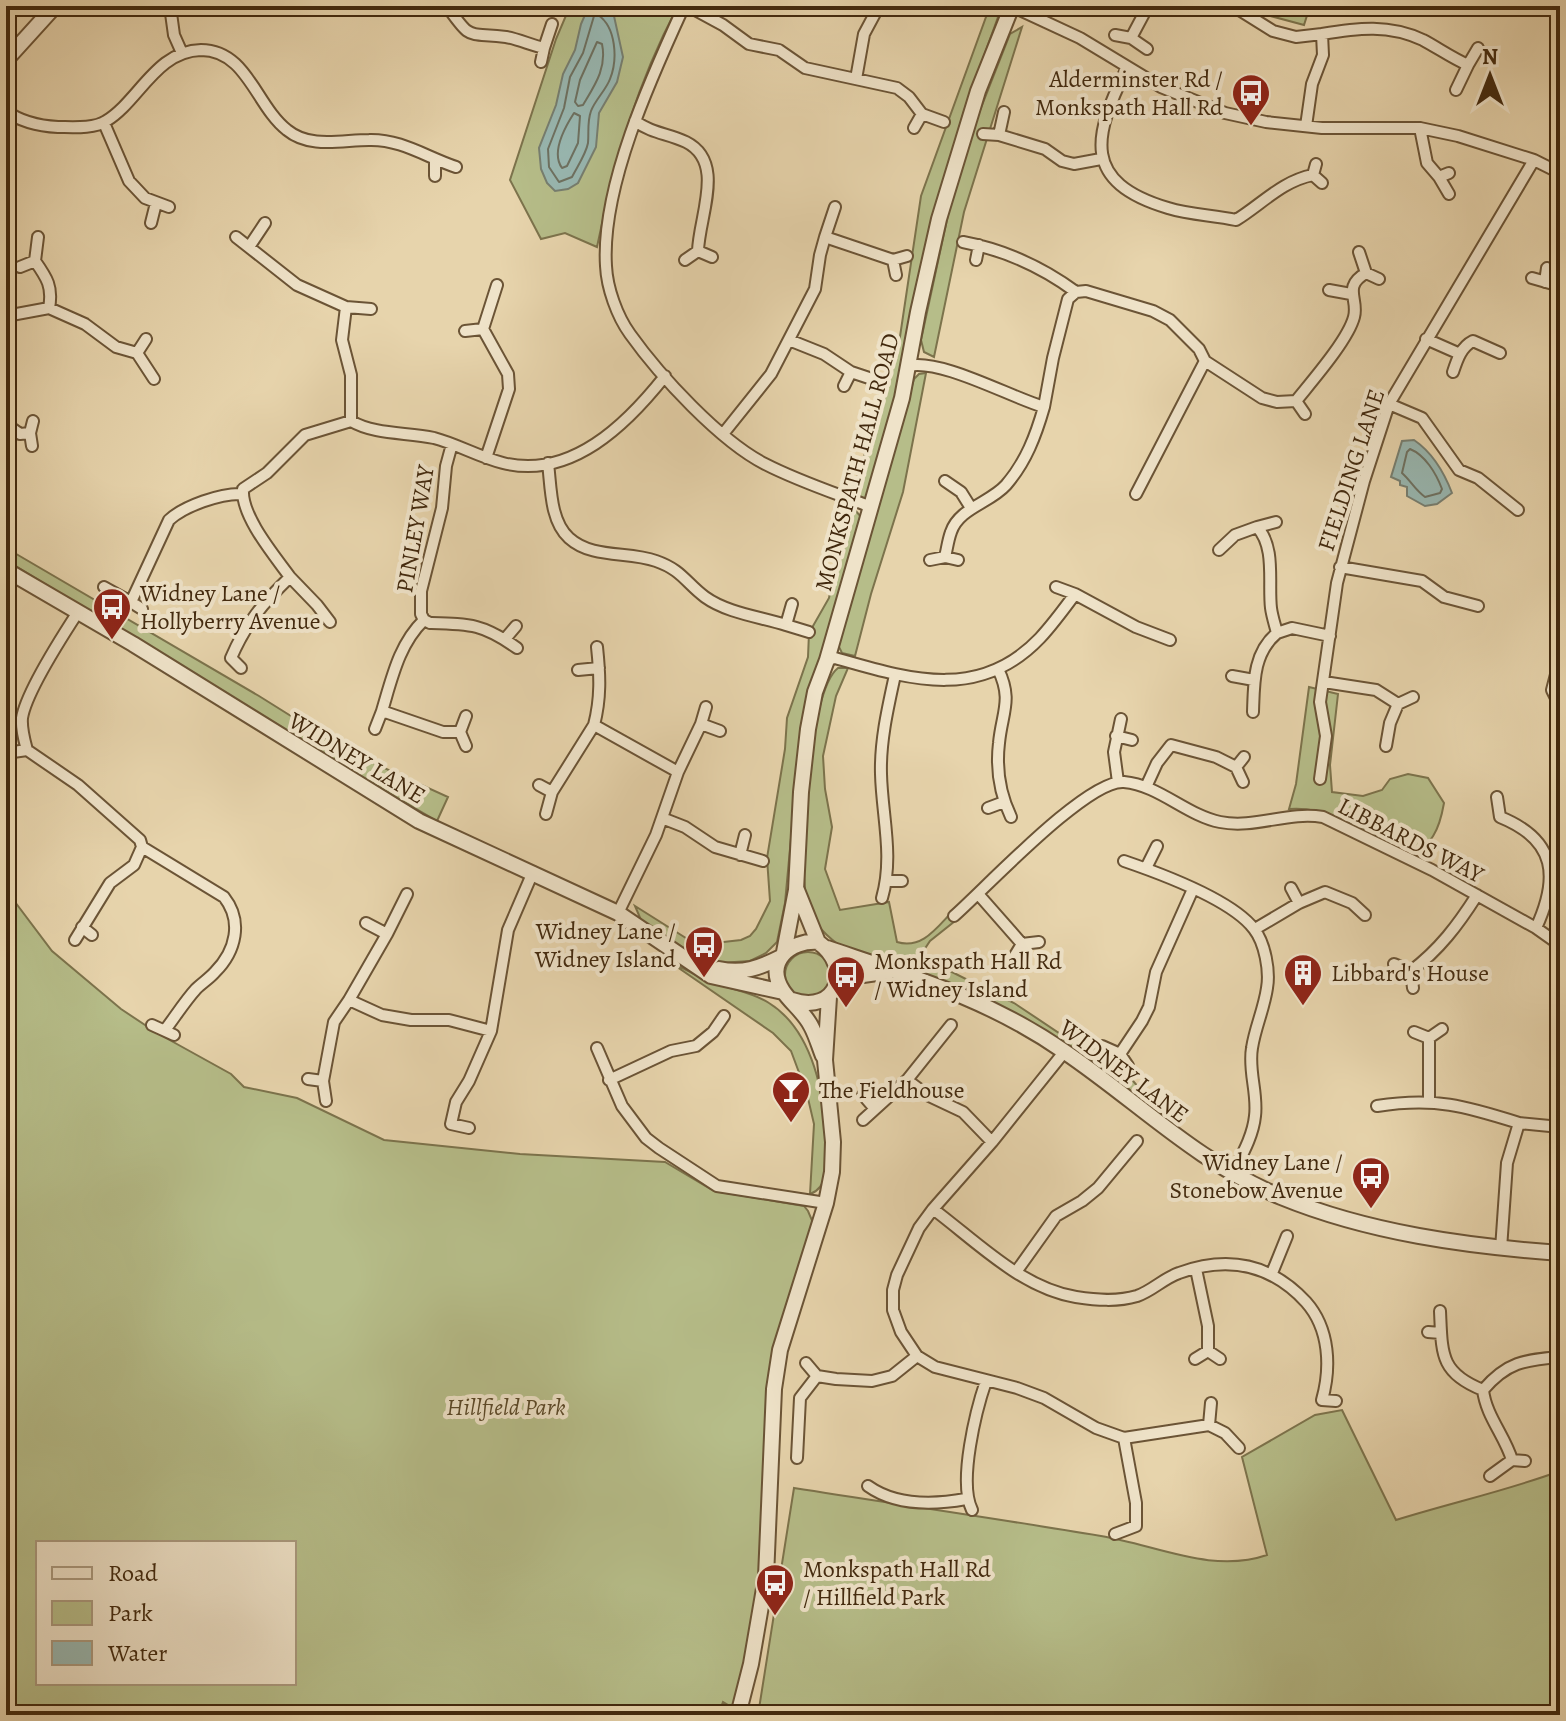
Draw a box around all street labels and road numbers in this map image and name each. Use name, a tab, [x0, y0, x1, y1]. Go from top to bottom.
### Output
street label: MONKSPATH HALL ROAD	[807, 329, 907, 595]
street label: FIELDING LANE	[1310, 385, 1392, 555]
street label: PINLEY WAY	[388, 461, 442, 595]
street label: WIDNEY LANE	[282, 704, 431, 812]
street label: LIBBARDS WAY	[1333, 790, 1490, 891]
street label: WIDNEY LANE	[1052, 1011, 1195, 1130]

